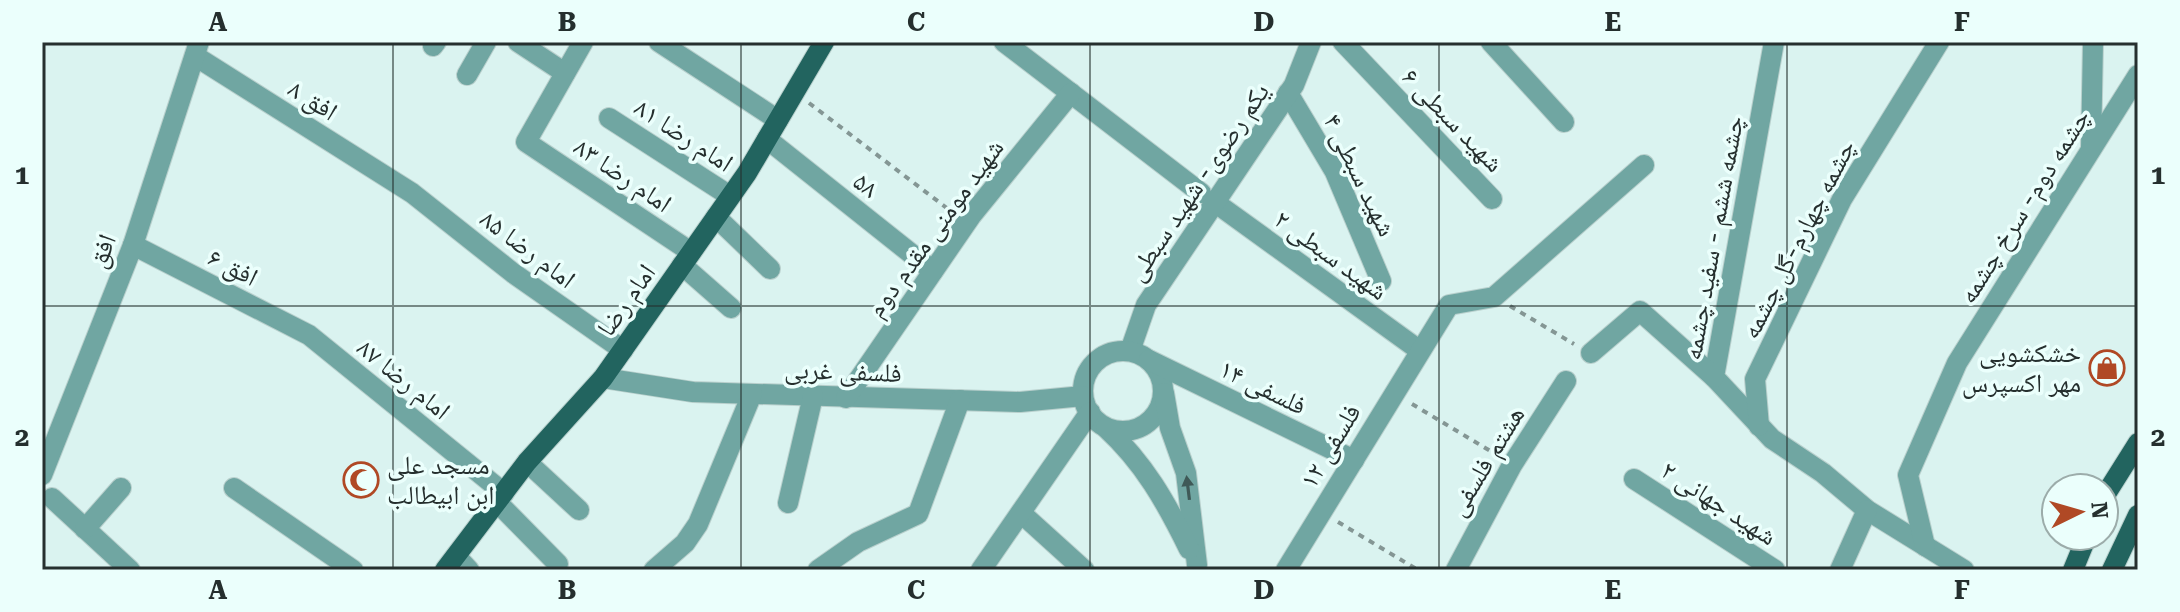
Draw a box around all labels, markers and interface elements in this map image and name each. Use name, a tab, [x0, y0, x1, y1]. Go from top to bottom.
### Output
text: A	[209, 7, 228, 37]
text: B	[558, 7, 576, 37]
text: C	[907, 7, 925, 37]
text: D	[1254, 7, 1274, 37]
text: E	[1605, 7, 1621, 37]
text: F	[1954, 7, 1970, 37]
street label: ۶ شهید سبطی	[1395, 62, 1510, 179]
street label: افق ۸	[282, 73, 343, 127]
street label: یکم رضوی- شهید سبطی	[1121, 77, 1277, 288]
street label: امام رضا ۸۱	[628, 92, 739, 180]
street label: چشمه دوم- سرخ چشمه	[1952, 103, 2098, 310]
street label: ۴ شهید سبطی	[1317, 109, 1403, 242]
street label: چشمه ششم - سفید چشمه	[1677, 114, 1751, 363]
street label: امام رضا ۸۳	[567, 132, 677, 221]
street label: شهید مومنی مقدم دوم	[860, 133, 1012, 324]
street label: چشمه چهارم-گل چشمه	[1735, 135, 1864, 345]
text: 1	[15, 160, 29, 190]
text: 1	[2151, 160, 2165, 190]
street label: ۵۸	[848, 166, 885, 204]
street label: امام رضا ۸۵	[473, 204, 581, 297]
street label: ۲ شهید سبطی	[1268, 204, 1393, 307]
street label: افق	[82, 230, 123, 273]
street label: افق ۶	[203, 242, 263, 293]
street label: امام رضا	[590, 258, 664, 343]
street label: امام رضا ۸۷	[350, 332, 457, 428]
place label: خشکشویی مهر اکسپرس	[1962, 338, 2081, 399]
shop icon: خشکشویی مهر اکسپرس	[2088, 349, 2126, 387]
street label: ۱۴ فلسفی	[1214, 353, 1311, 422]
street label: فلسفی غربی	[784, 354, 902, 389]
street label: ۱۲ فلسفی	[1293, 399, 1368, 494]
street label: هشتم فلسفی	[1442, 401, 1532, 522]
text: 2	[15, 422, 29, 452]
text: 2	[2151, 422, 2165, 452]
place label: مسجد علی ابن ابیطالب	[387, 450, 495, 511]
street label: ۲ شهید جهانی	[1655, 455, 1782, 552]
mosque icon: مسجد علی ابن ابیطالب	[342, 461, 380, 499]
north arrow	[2040, 472, 2120, 552]
one-way arrow	[1181, 475, 1194, 500]
text: N	[2086, 501, 2113, 520]
text: A	[209, 575, 228, 605]
text: B	[558, 575, 576, 605]
text: C	[907, 575, 925, 605]
text: D	[1254, 575, 1274, 605]
text: E	[1605, 575, 1621, 605]
text: F	[1954, 575, 1970, 605]

